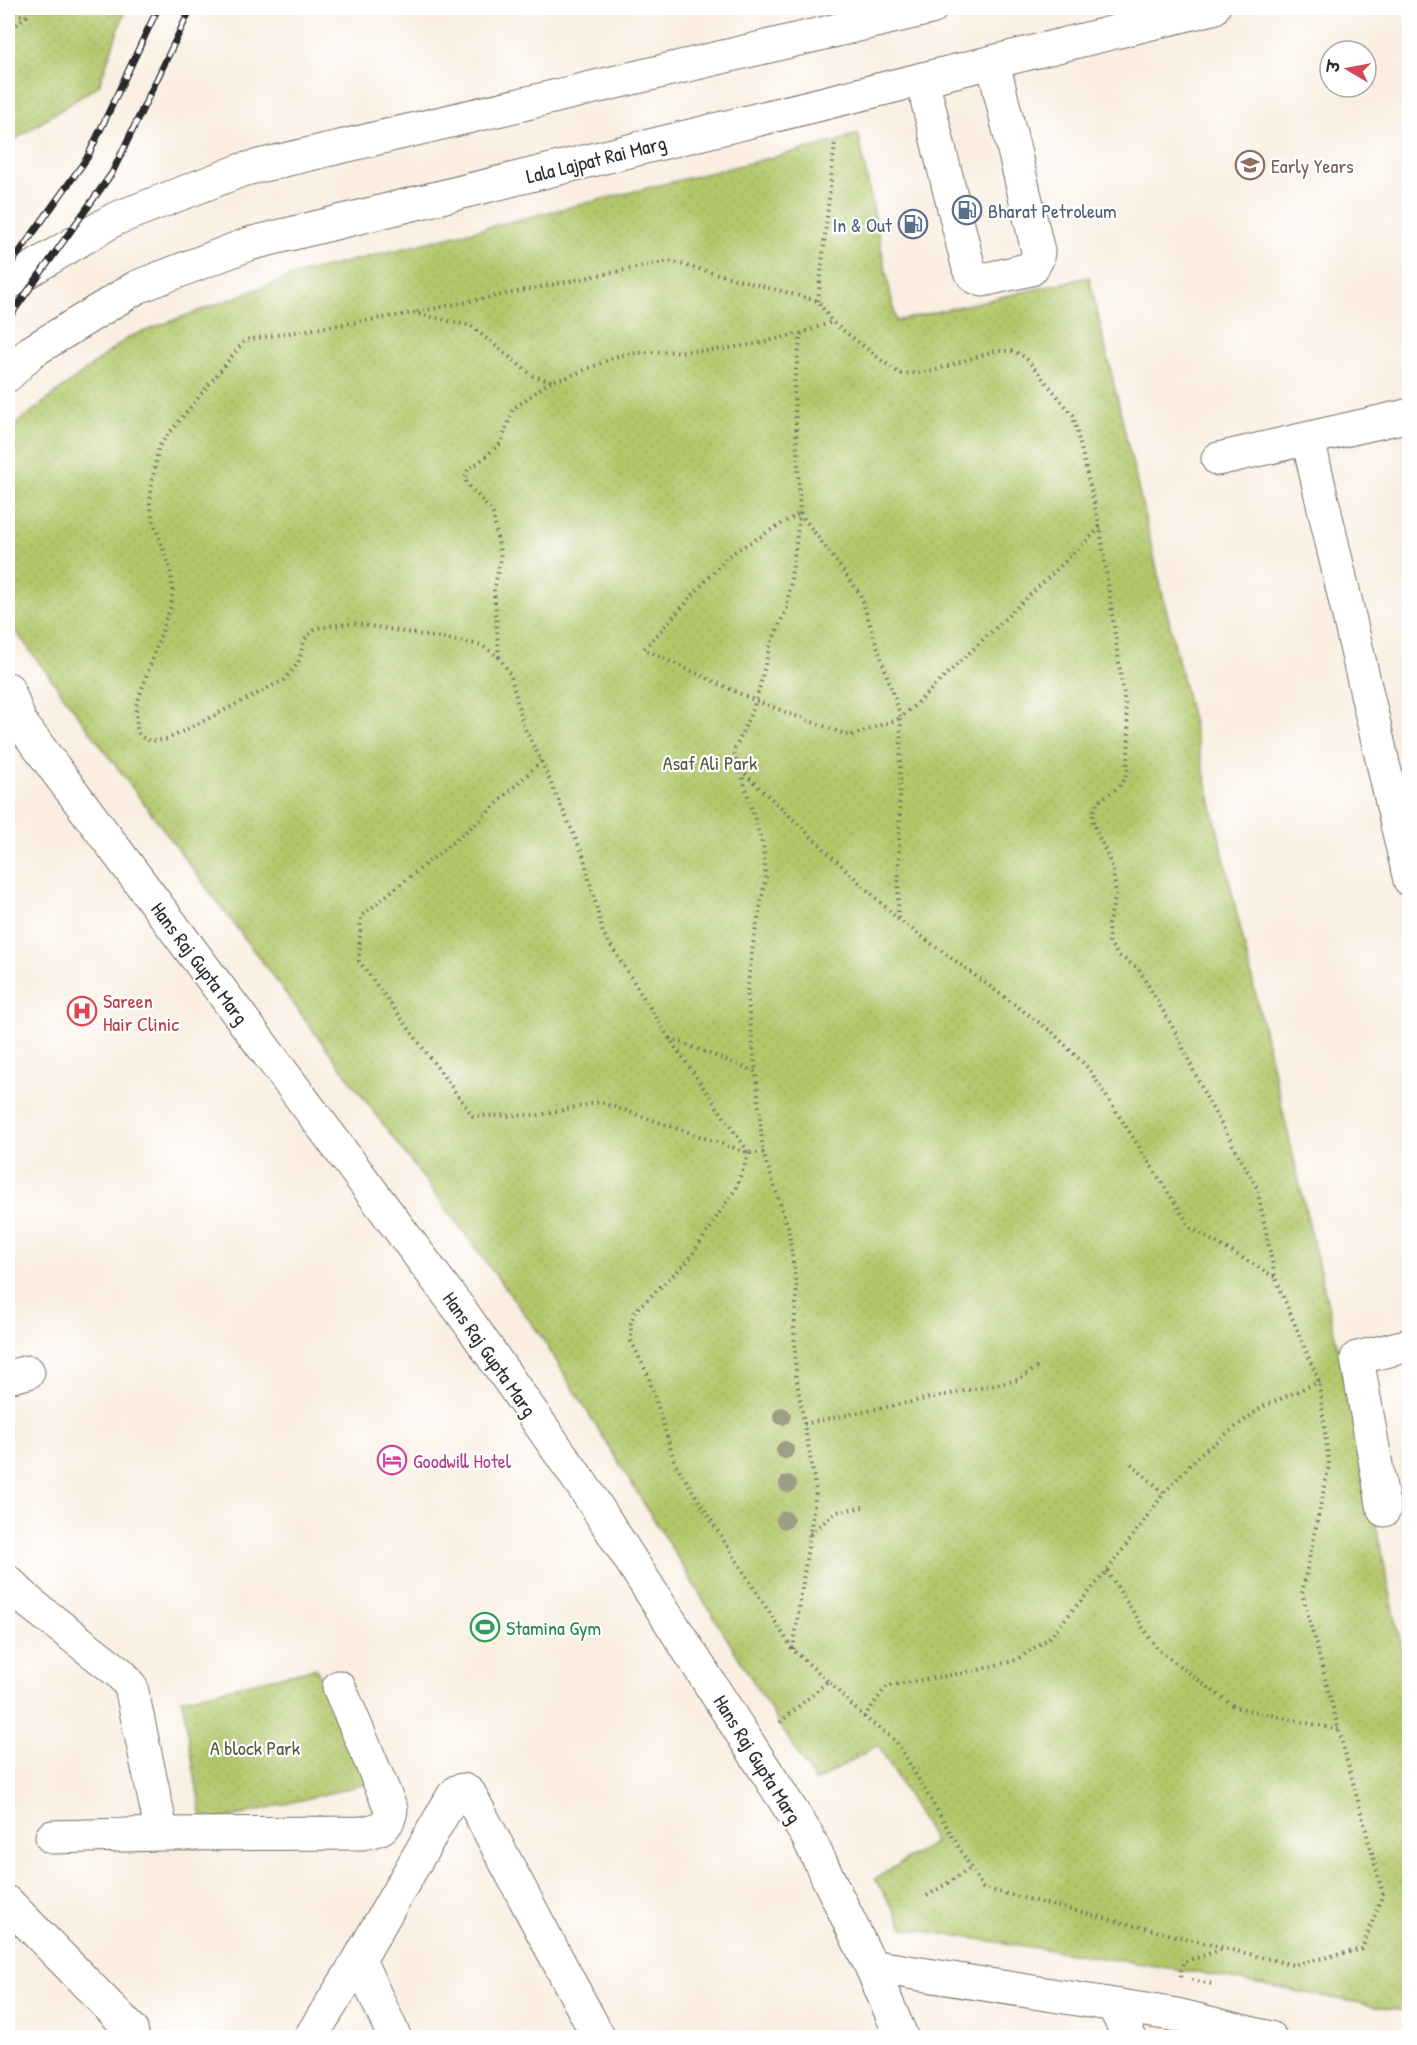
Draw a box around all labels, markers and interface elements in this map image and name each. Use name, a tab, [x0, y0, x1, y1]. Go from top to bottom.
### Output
north arrow	[1318, 39, 1378, 99]
text: उ	[1321, 58, 1345, 76]
street label: Lala Lajpat Rai Marg	[523, 129, 669, 189]
school or university icon: Early Years	[1234, 149, 1266, 181]
place label: Early Years	[1271, 152, 1354, 179]
fuel station icon: Bharat Petroleum	[951, 194, 983, 226]
place label: Bharat Petroleum	[988, 197, 1117, 224]
fuel station icon: In & Out	[897, 208, 929, 240]
place label: In & Out	[832, 211, 893, 238]
park label: Asaf Ali Park	[663, 749, 757, 776]
street label: Hans Raj Gupta Marg	[145, 896, 255, 1030]
place label: Sareen Hair Clinic	[103, 987, 179, 1037]
hospital icon: Sareen Hair Clinic	[66, 995, 98, 1027]
street label: Hans Raj Gupta Marg	[437, 1286, 543, 1422]
hotel icon: Goodwill Hotel	[376, 1444, 408, 1476]
place label: Goodwill Hotel	[413, 1447, 512, 1474]
sports icon: Stamina Gym	[469, 1611, 501, 1643]
place label: Stamina Gym	[506, 1614, 601, 1641]
street label: Hans Raj Gupta Marg	[708, 1690, 808, 1828]
park label: A block Park	[210, 1734, 300, 1761]

